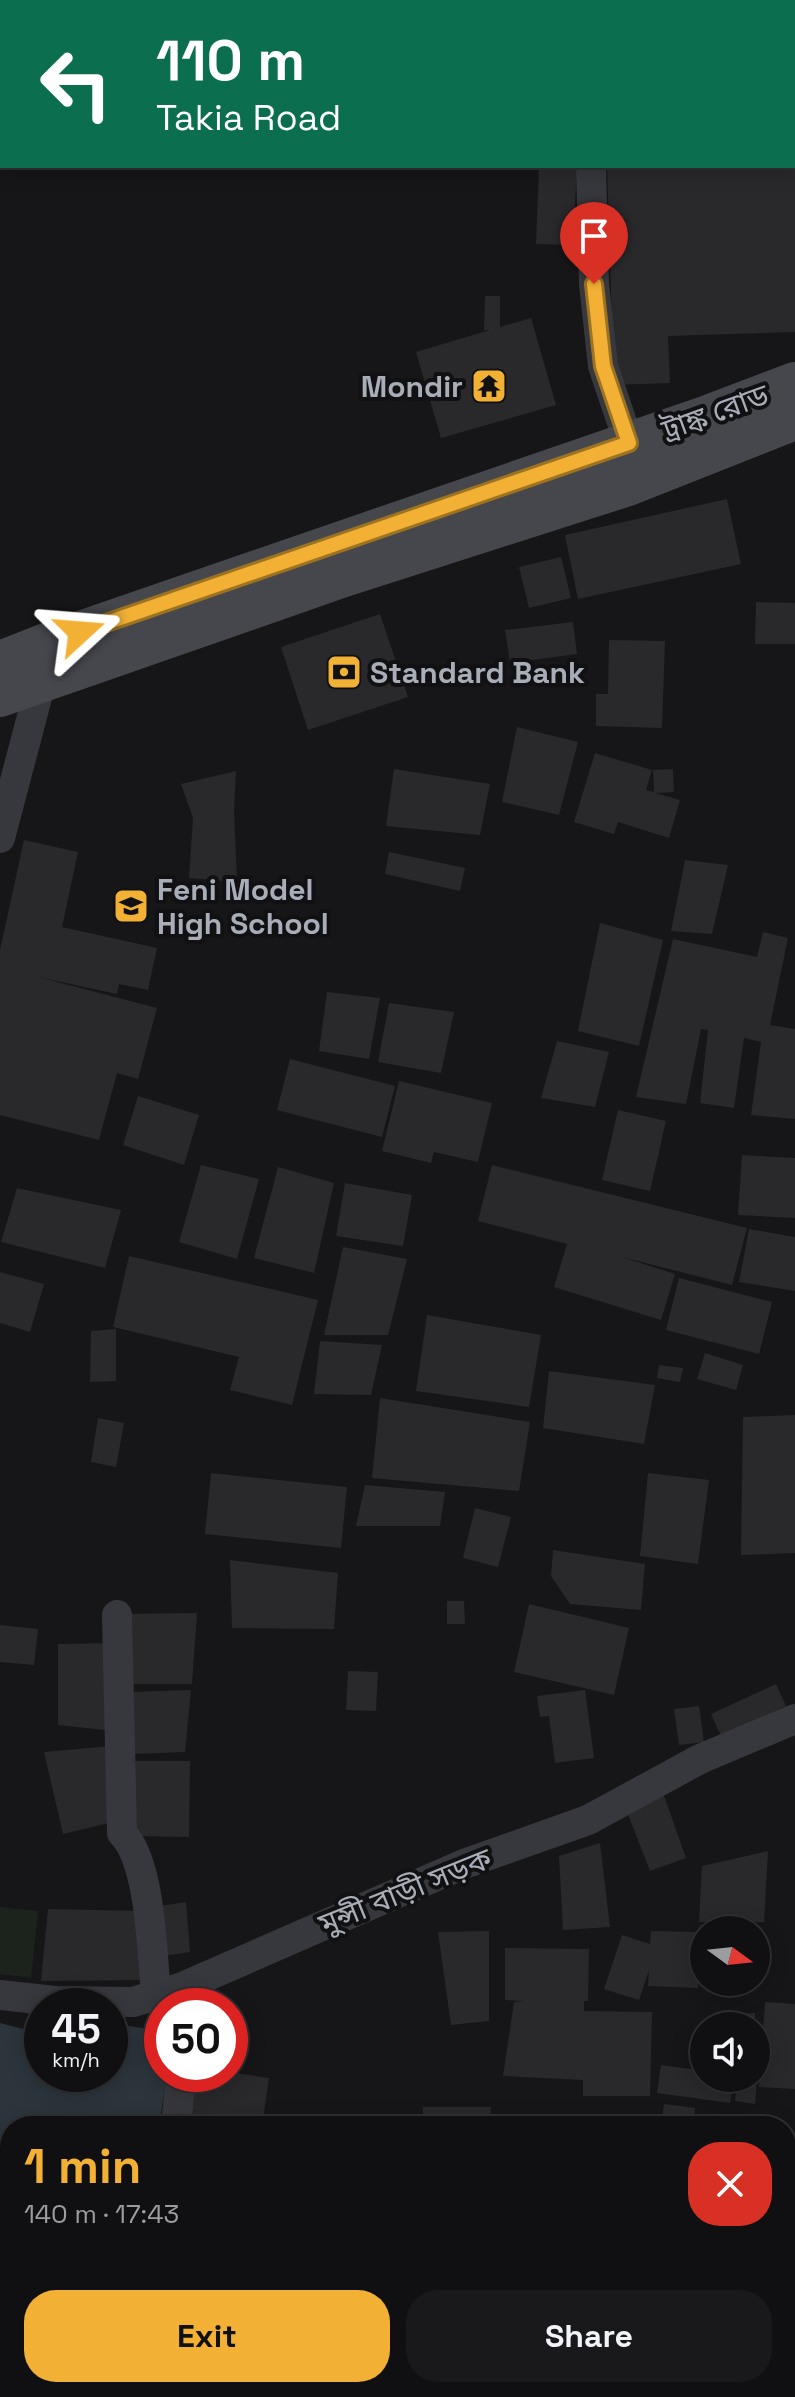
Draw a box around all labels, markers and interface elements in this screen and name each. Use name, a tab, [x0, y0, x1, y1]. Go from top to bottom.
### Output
text: 110 m	[156, 25, 305, 96]
icon: left	[24, 32, 128, 136]
text: Takia Road	[156, 95, 341, 141]
pin	[560, 202, 628, 284]
icon: arrive	[572, 214, 616, 258]
place label: Mondir	[361, 367, 463, 406]
temple icon: Mondir	[470, 367, 508, 405]
street label: ট্রাঙ্ক রোড	[655, 374, 774, 450]
position arrow	[38, 590, 122, 674]
bank icon: Standard Bank	[325, 653, 363, 691]
place label: Standard Bank	[370, 653, 585, 692]
place label: Feni Model High School	[157, 870, 329, 943]
school or university icon: Feni Model High School	[112, 887, 150, 925]
street label: মুন্সী বাড়ী সড়ক	[312, 1838, 498, 1944]
north arrow	[690, 1916, 770, 1996]
map controls	[690, 1916, 770, 2092]
speed limit sign: 50	[144, 1988, 248, 2092]
text: 45	[51, 2004, 101, 2055]
button: sound	[690, 2012, 770, 2092]
text: km/h	[52, 2047, 100, 2073]
text: 1 min	[24, 2136, 141, 2197]
button: close	[688, 2142, 772, 2226]
text: 140 m · 17:43	[24, 2197, 179, 2231]
button: Exit	[24, 2290, 390, 2382]
button: Share	[406, 2290, 772, 2382]

